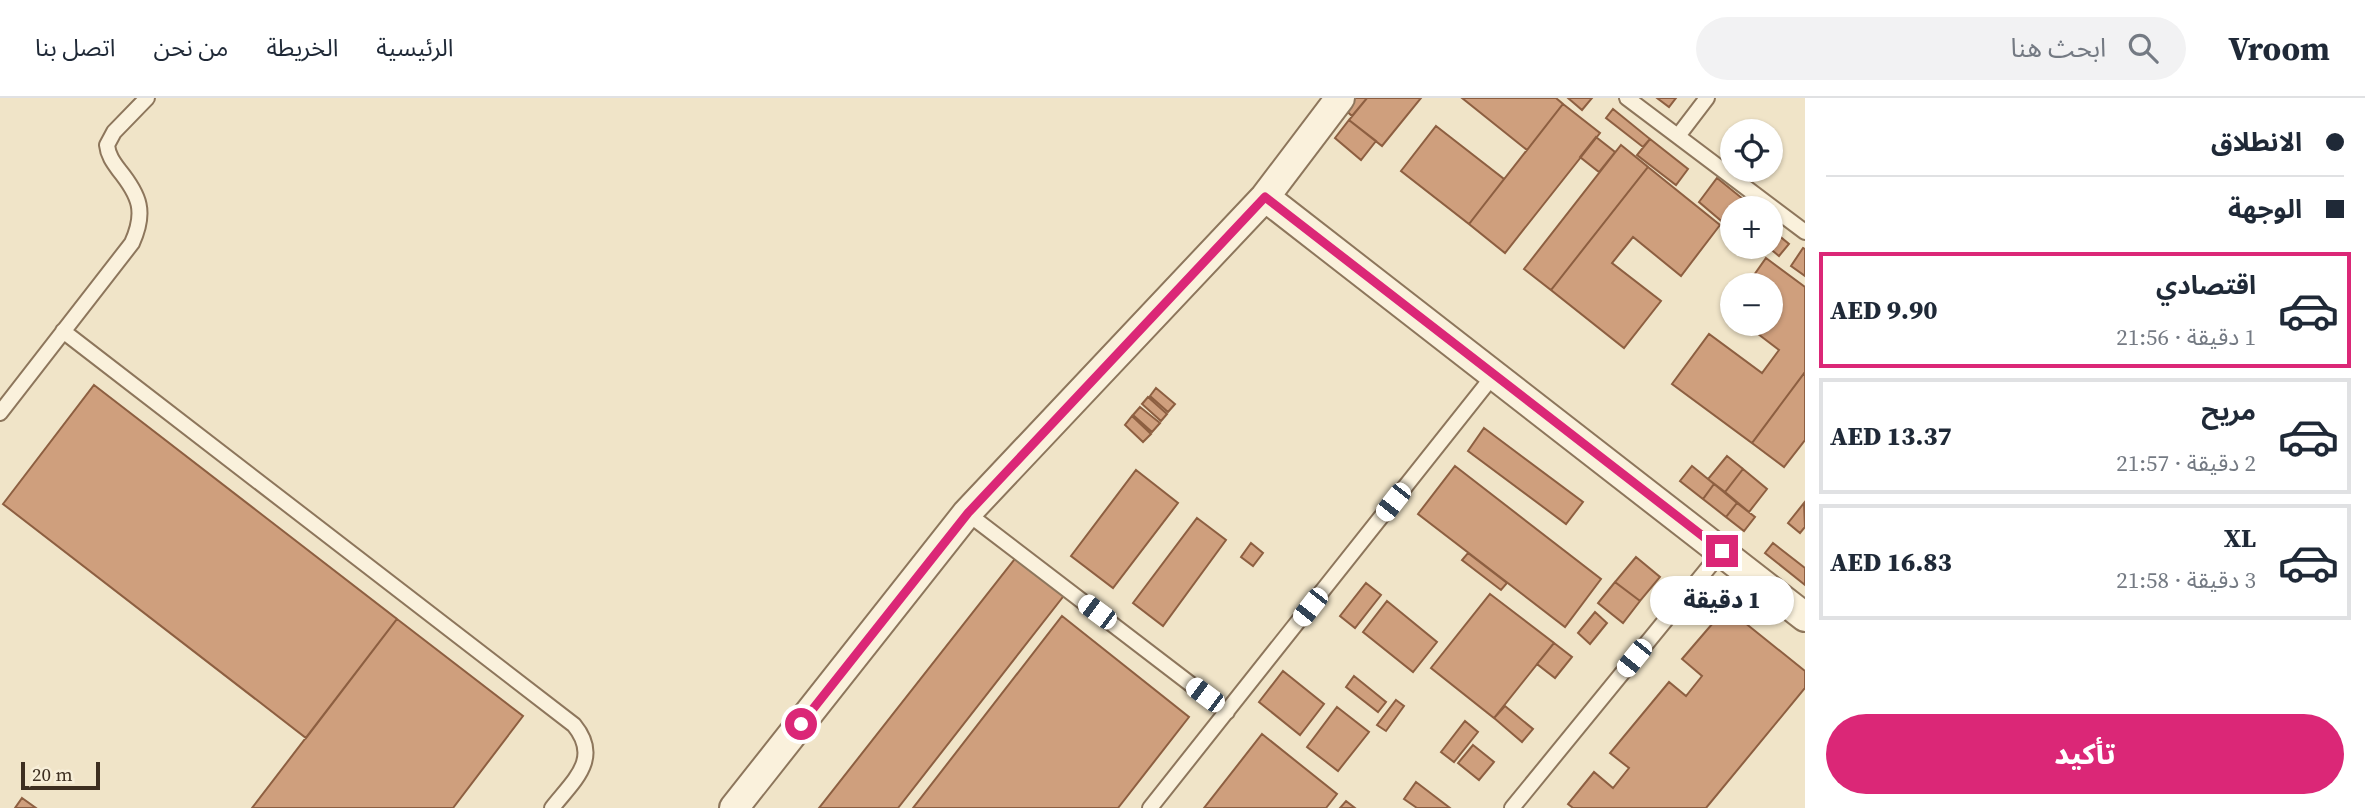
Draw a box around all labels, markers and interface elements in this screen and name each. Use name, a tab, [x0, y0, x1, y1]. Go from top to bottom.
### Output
search box	[1696, 17, 2186, 80]
text: Vroom	[2228, 26, 2330, 71]
icon: search	[2124, 29, 2162, 67]
text: ابحث هنا	[2011, 30, 2106, 66]
text: اتصل بنا	[35, 31, 115, 64]
text: من نحن	[153, 31, 228, 64]
text: الخريطة	[266, 31, 338, 64]
text: الرئيسية	[376, 31, 454, 64]
map controls	[1720, 119, 1783, 336]
button: locate	[1720, 119, 1783, 182]
text: الانطلاق	[2211, 124, 2302, 160]
text: الوجهة	[2228, 191, 2302, 227]
button: +	[1720, 196, 1783, 259]
text: اقتصادي	[2156, 267, 2256, 303]
button: −	[1720, 273, 1783, 336]
icon: car	[2277, 279, 2340, 342]
text: AED 9.90	[1830, 292, 1938, 328]
text: 1 دقيقة · 21:56	[2116, 321, 2256, 353]
text: مريح	[2201, 393, 2256, 429]
icon: car	[2277, 405, 2340, 468]
text: AED 13.37	[1830, 418, 1952, 454]
text: 2 دقيقة · 21:57	[2116, 447, 2256, 479]
car	[1372, 479, 1415, 525]
text: XL	[2224, 520, 2256, 556]
icon: car	[2277, 531, 2340, 594]
route end	[1706, 535, 1738, 567]
text: AED 16.83	[1830, 544, 1952, 580]
text: 3 دقيقة · 21:58	[2116, 564, 2256, 596]
callout: 1 دقيقة	[1650, 575, 1794, 624]
car	[1289, 584, 1332, 630]
text: 1 دقيقة	[1683, 584, 1761, 616]
car	[1074, 591, 1121, 633]
car	[1613, 635, 1656, 681]
car	[1182, 674, 1229, 716]
route start	[785, 708, 817, 740]
button: تأكيد	[1826, 714, 2344, 794]
scale bar	[21, 759, 100, 791]
text: 20 m	[32, 761, 73, 787]

